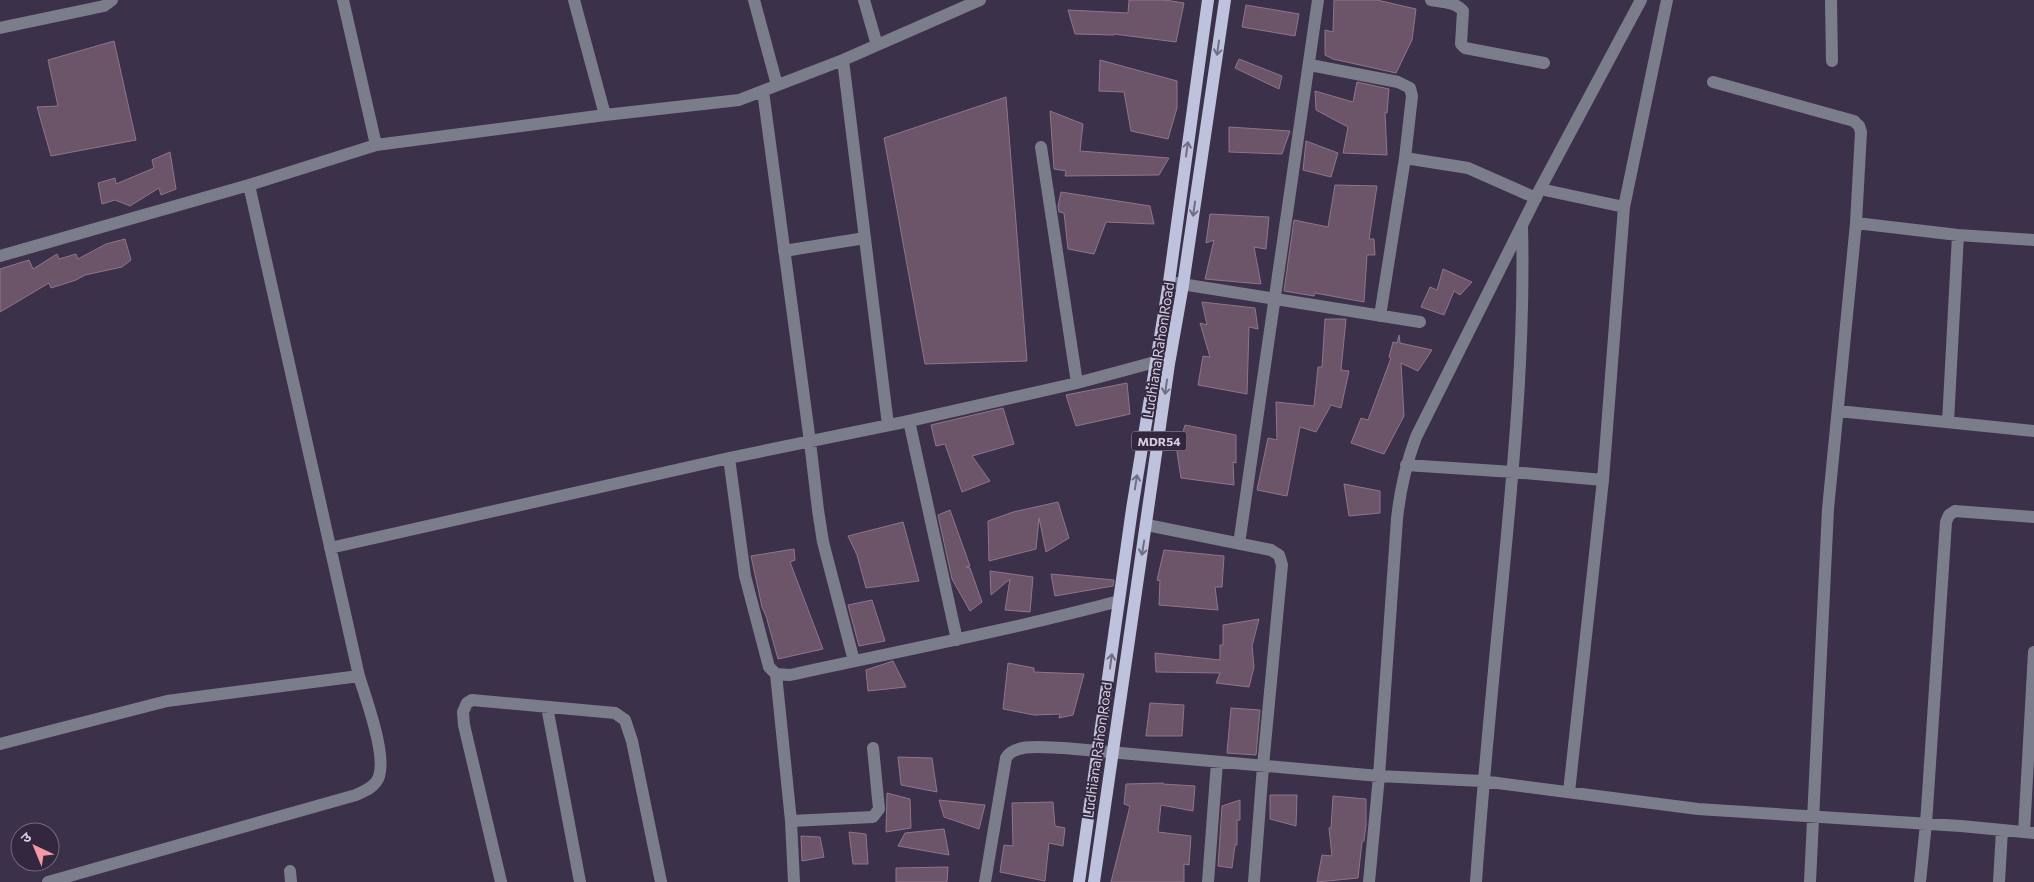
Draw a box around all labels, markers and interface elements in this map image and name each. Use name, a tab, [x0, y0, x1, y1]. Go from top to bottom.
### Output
one-way arrow	[1213, 40, 1223, 56]
one-way arrow	[1183, 141, 1193, 157]
one-way arrow	[1189, 201, 1199, 217]
street label: Ludhiana Rahon Road	[1139, 281, 1177, 419]
one-way arrow	[1161, 378, 1171, 394]
road number: MDR54	[1132, 432, 1186, 451]
one-way arrow	[1131, 475, 1141, 491]
one-way arrow	[1138, 539, 1148, 555]
one-way arrow	[1106, 653, 1116, 669]
street label: Ludhiana Rahon Road	[1079, 681, 1115, 819]
north arrow	[10, 822, 60, 872]
text: उ	[17, 828, 35, 846]

